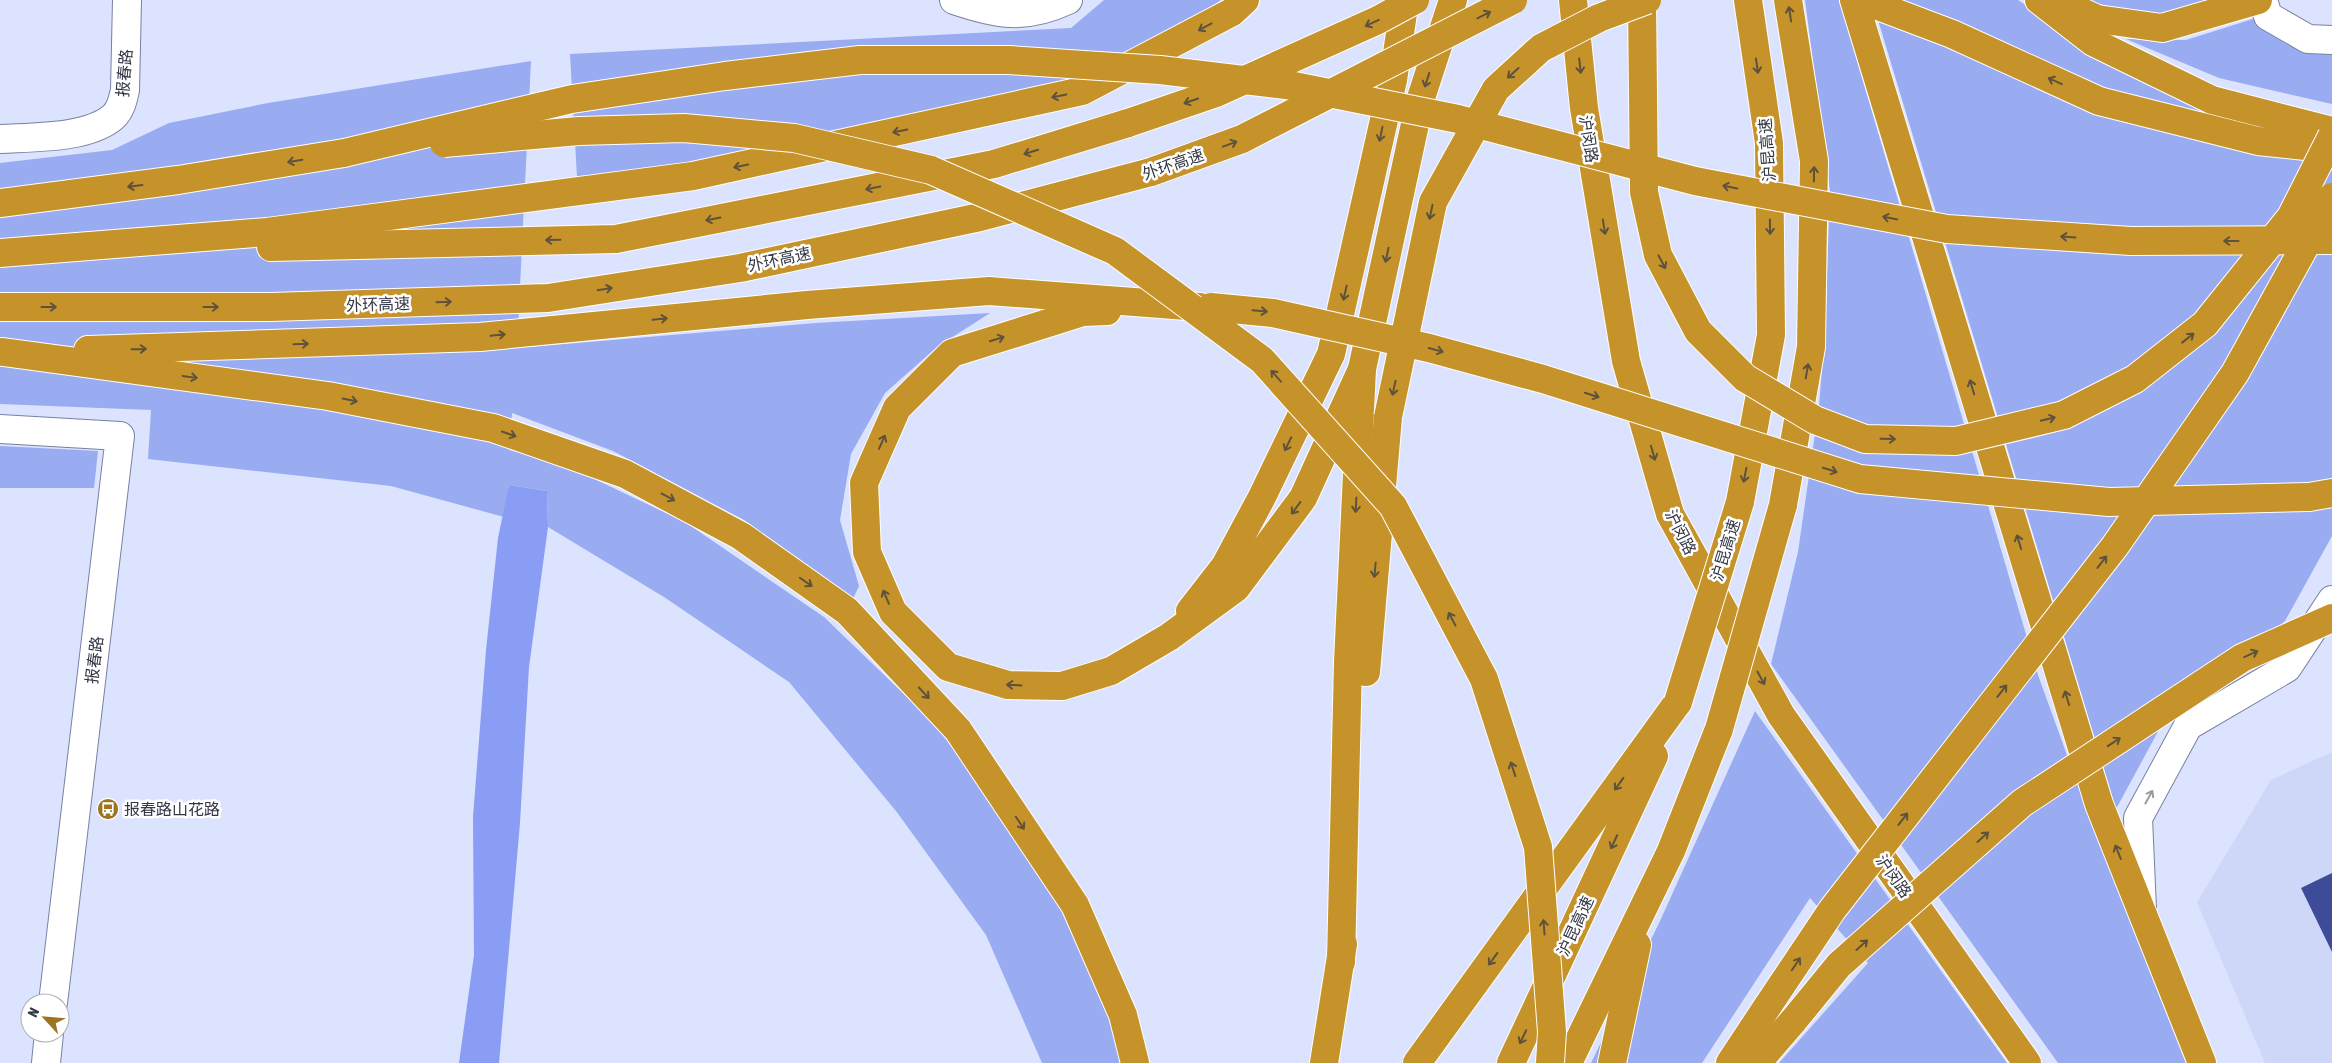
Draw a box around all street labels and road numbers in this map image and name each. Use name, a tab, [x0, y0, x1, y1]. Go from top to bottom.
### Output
street label: 报春路	[113, 48, 135, 98]
street label: 沪闵路	[1576, 114, 1602, 164]
street label: 沪昆高速	[1756, 117, 1778, 183]
street label: 外环高速	[1140, 145, 1206, 183]
street label: 外环高速	[746, 244, 812, 274]
street label: 外环高速	[346, 294, 410, 314]
street label: 沪闵路	[1662, 507, 1700, 557]
street label: 沪昆高速	[1707, 517, 1743, 583]
street label: 报春路	[82, 635, 106, 685]
street label: 沪闵路	[1873, 851, 1915, 901]
street label: 沪昆高速	[1553, 893, 1597, 959]

